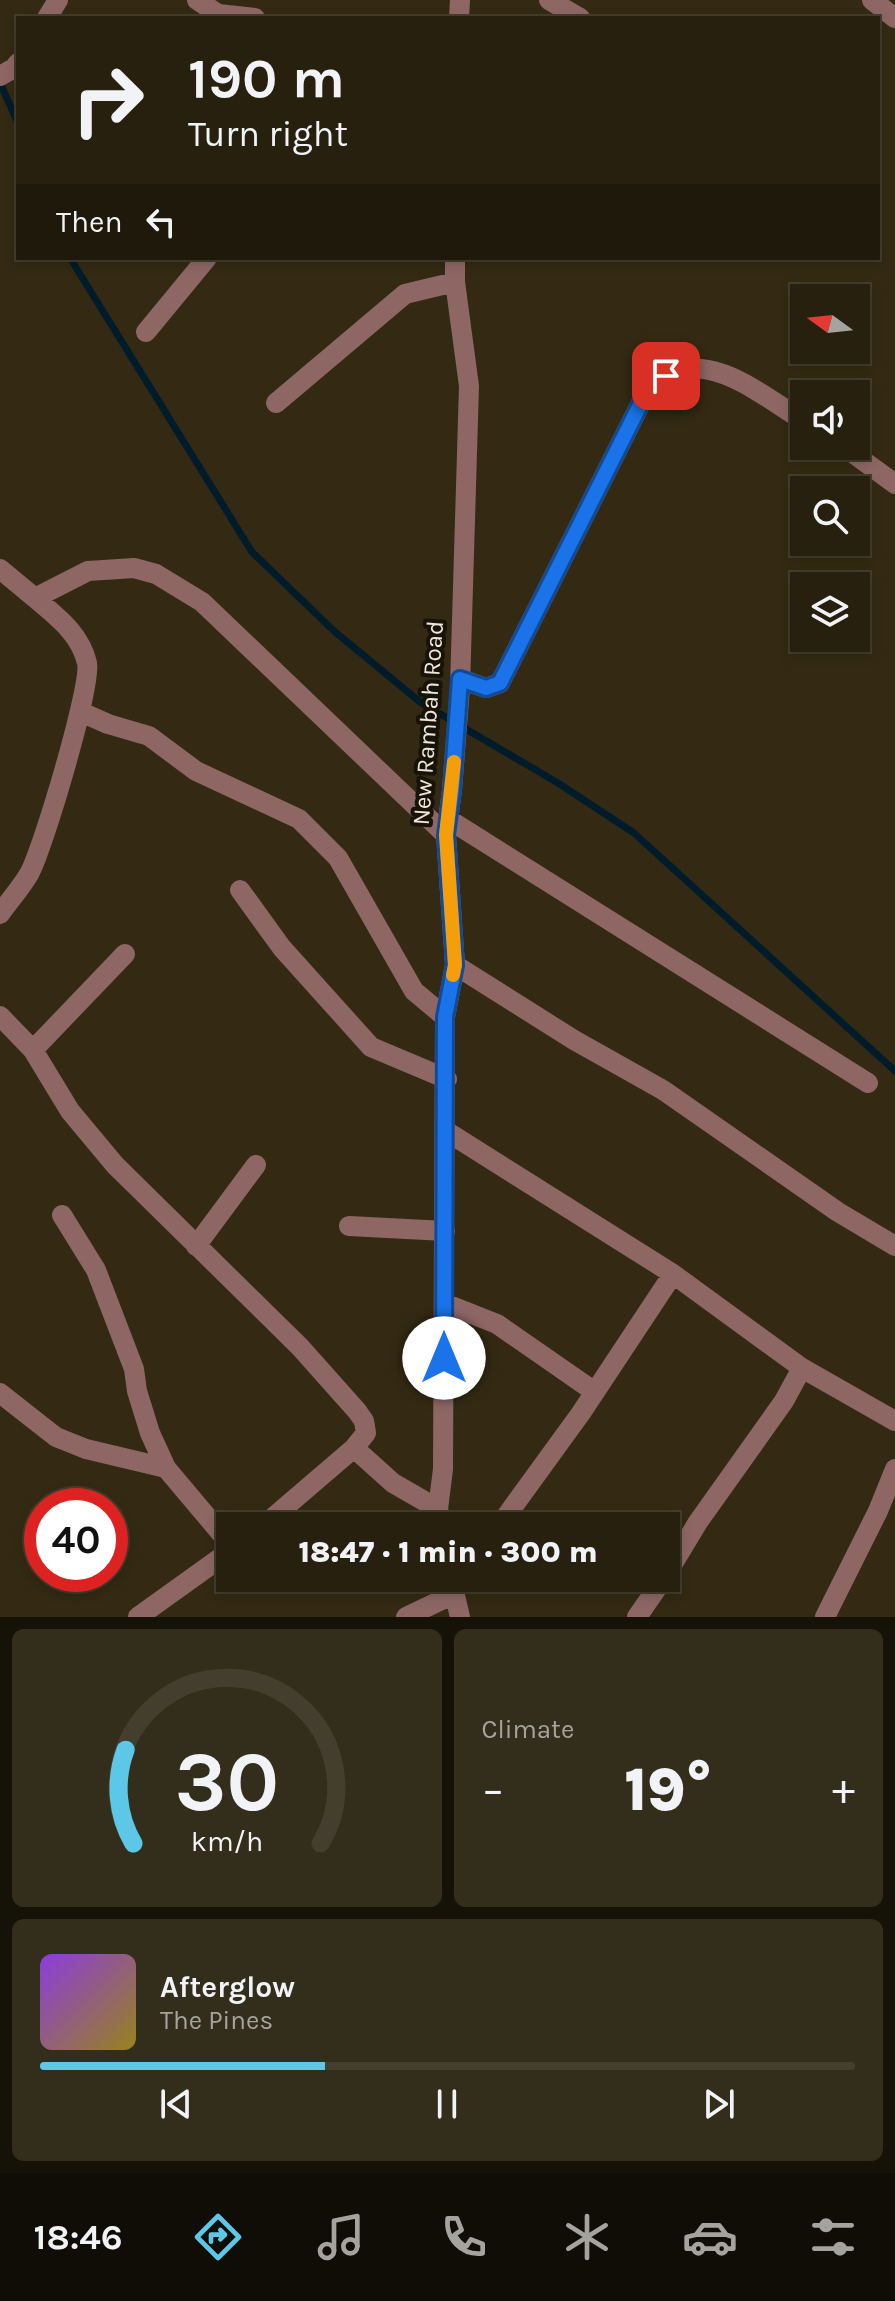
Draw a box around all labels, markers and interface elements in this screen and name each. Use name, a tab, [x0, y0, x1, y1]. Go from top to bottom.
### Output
text: 190 m	[188, 46, 345, 111]
icon: right	[56, 48, 160, 152]
text: Turn right	[188, 113, 348, 155]
icon: left	[139, 200, 183, 244]
text: Then	[56, 204, 123, 240]
north arrow	[790, 284, 870, 364]
map controls	[790, 284, 870, 652]
pin	[632, 342, 700, 410]
icon: arrive	[644, 354, 688, 398]
button: sound	[790, 380, 870, 460]
button: search	[790, 476, 870, 556]
button: layers	[790, 572, 870, 652]
street label: New Rambah Road	[407, 620, 449, 826]
position arrow	[402, 1316, 486, 1400]
speed limit sign: 40	[24, 1488, 128, 1592]
text: 18:47 · 1 min · 300 m	[298, 1534, 598, 1570]
text: Climate	[482, 1714, 574, 1745]
text: 30	[175, 1734, 279, 1831]
text: 19°	[624, 1755, 712, 1825]
text: −	[482, 1764, 505, 1815]
text: +	[832, 1764, 855, 1815]
text: km/h	[191, 1825, 263, 1858]
text: Afterglow	[160, 1969, 295, 2005]
text: The Pines	[160, 2005, 273, 2036]
icon: previous	[154, 2082, 198, 2126]
icon: pause	[425, 2082, 469, 2126]
icon: next	[697, 2082, 741, 2126]
icon: directions	[190, 2209, 246, 2265]
icon: music	[313, 2209, 369, 2265]
icon: phone	[436, 2209, 492, 2265]
icon: climate	[559, 2209, 615, 2265]
icon: car	[682, 2209, 738, 2265]
icon: filters	[805, 2209, 861, 2265]
text: 18:46	[34, 2216, 123, 2258]

